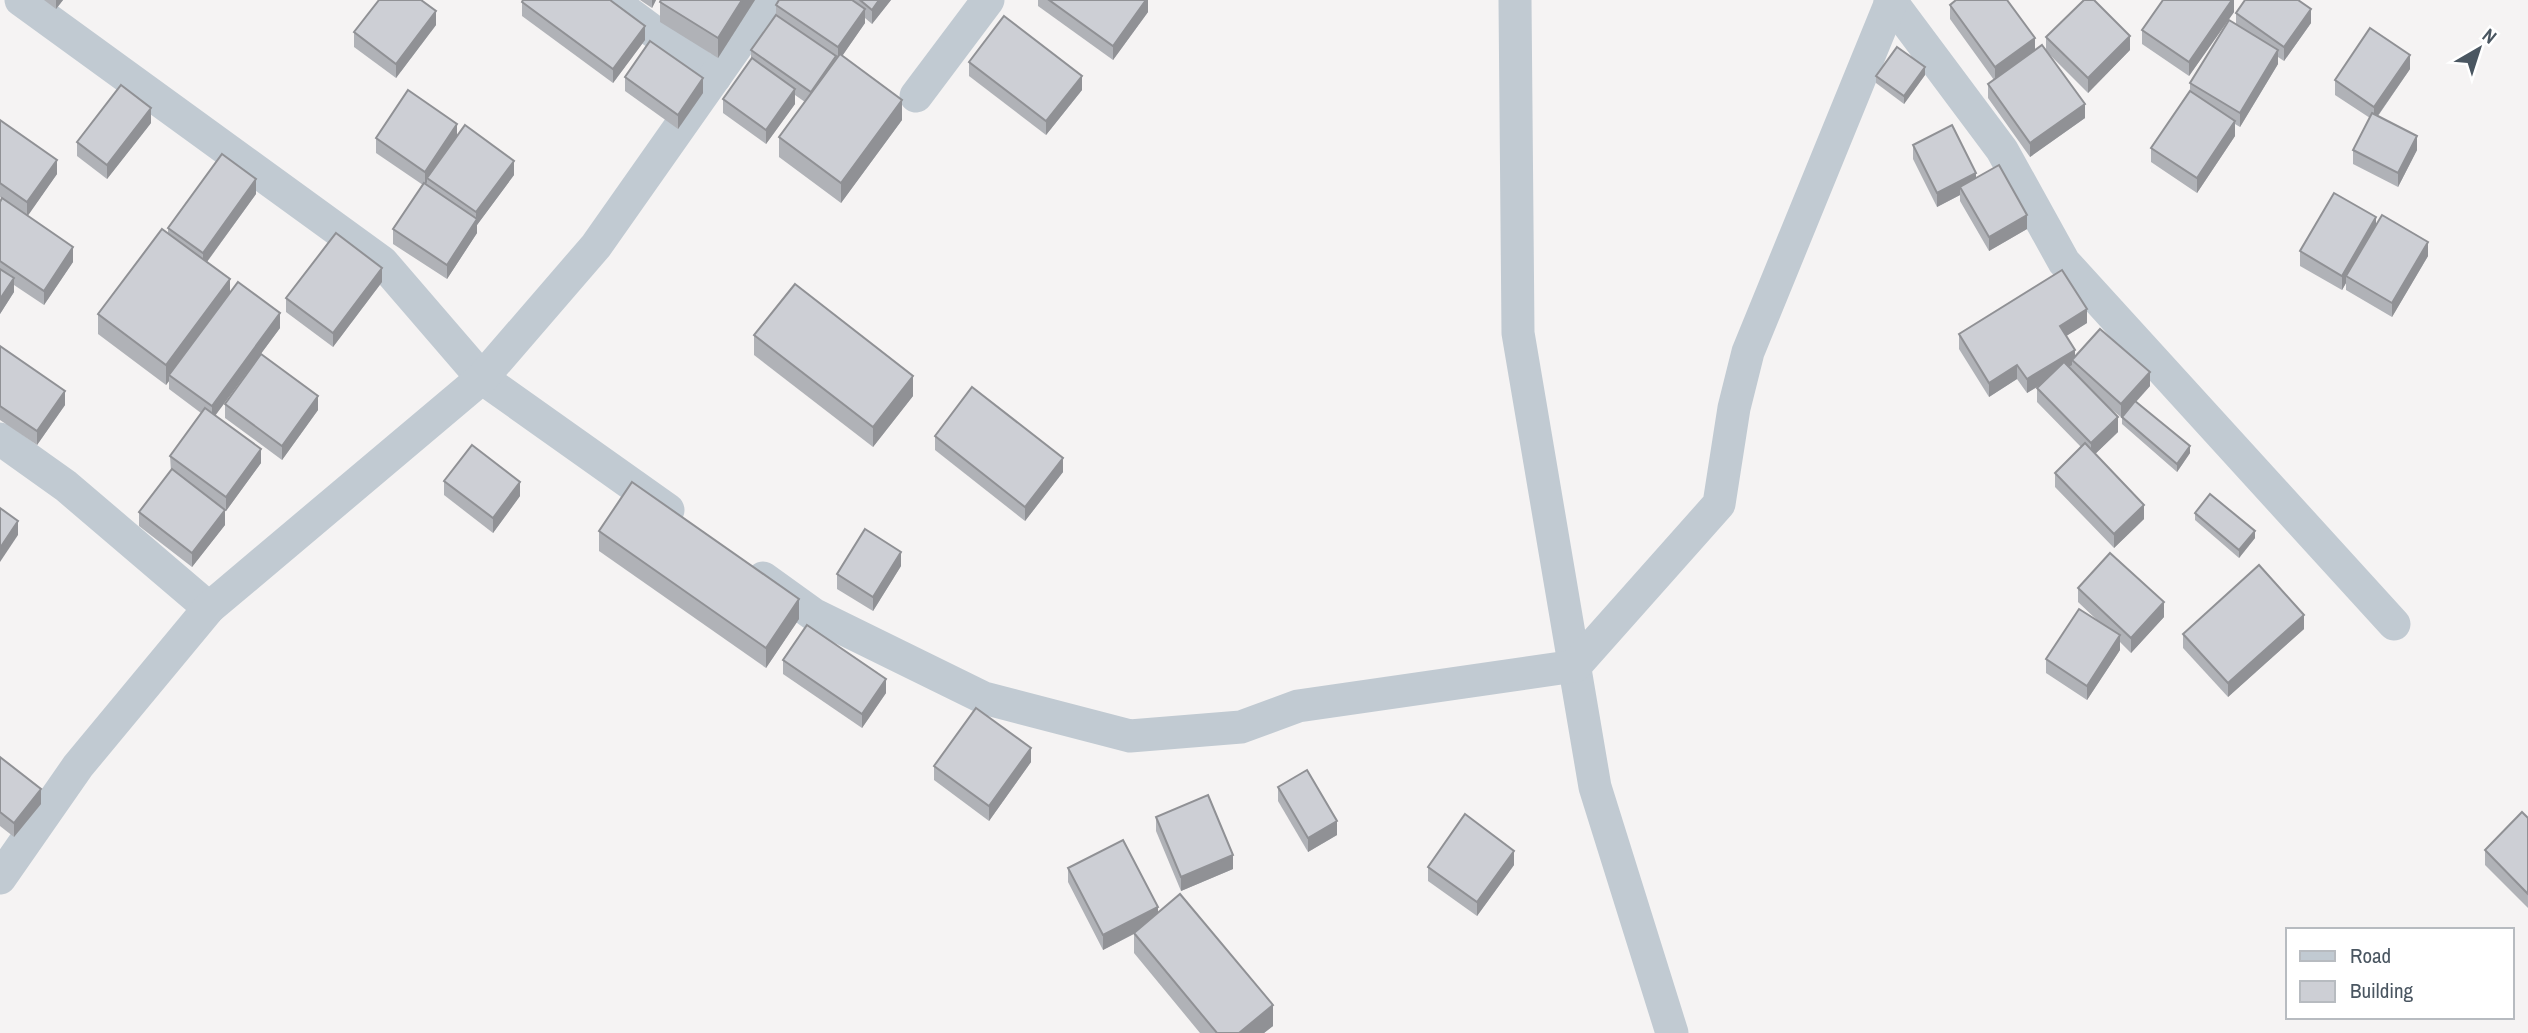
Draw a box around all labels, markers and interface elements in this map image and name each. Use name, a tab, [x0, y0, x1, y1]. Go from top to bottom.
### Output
north arrow	[2444, 14, 2514, 84]
text: N	[2477, 22, 2502, 49]
legend	[2286, 928, 2514, 1019]
text: Road	[2350, 941, 2391, 970]
text: Building	[2350, 976, 2414, 1005]

